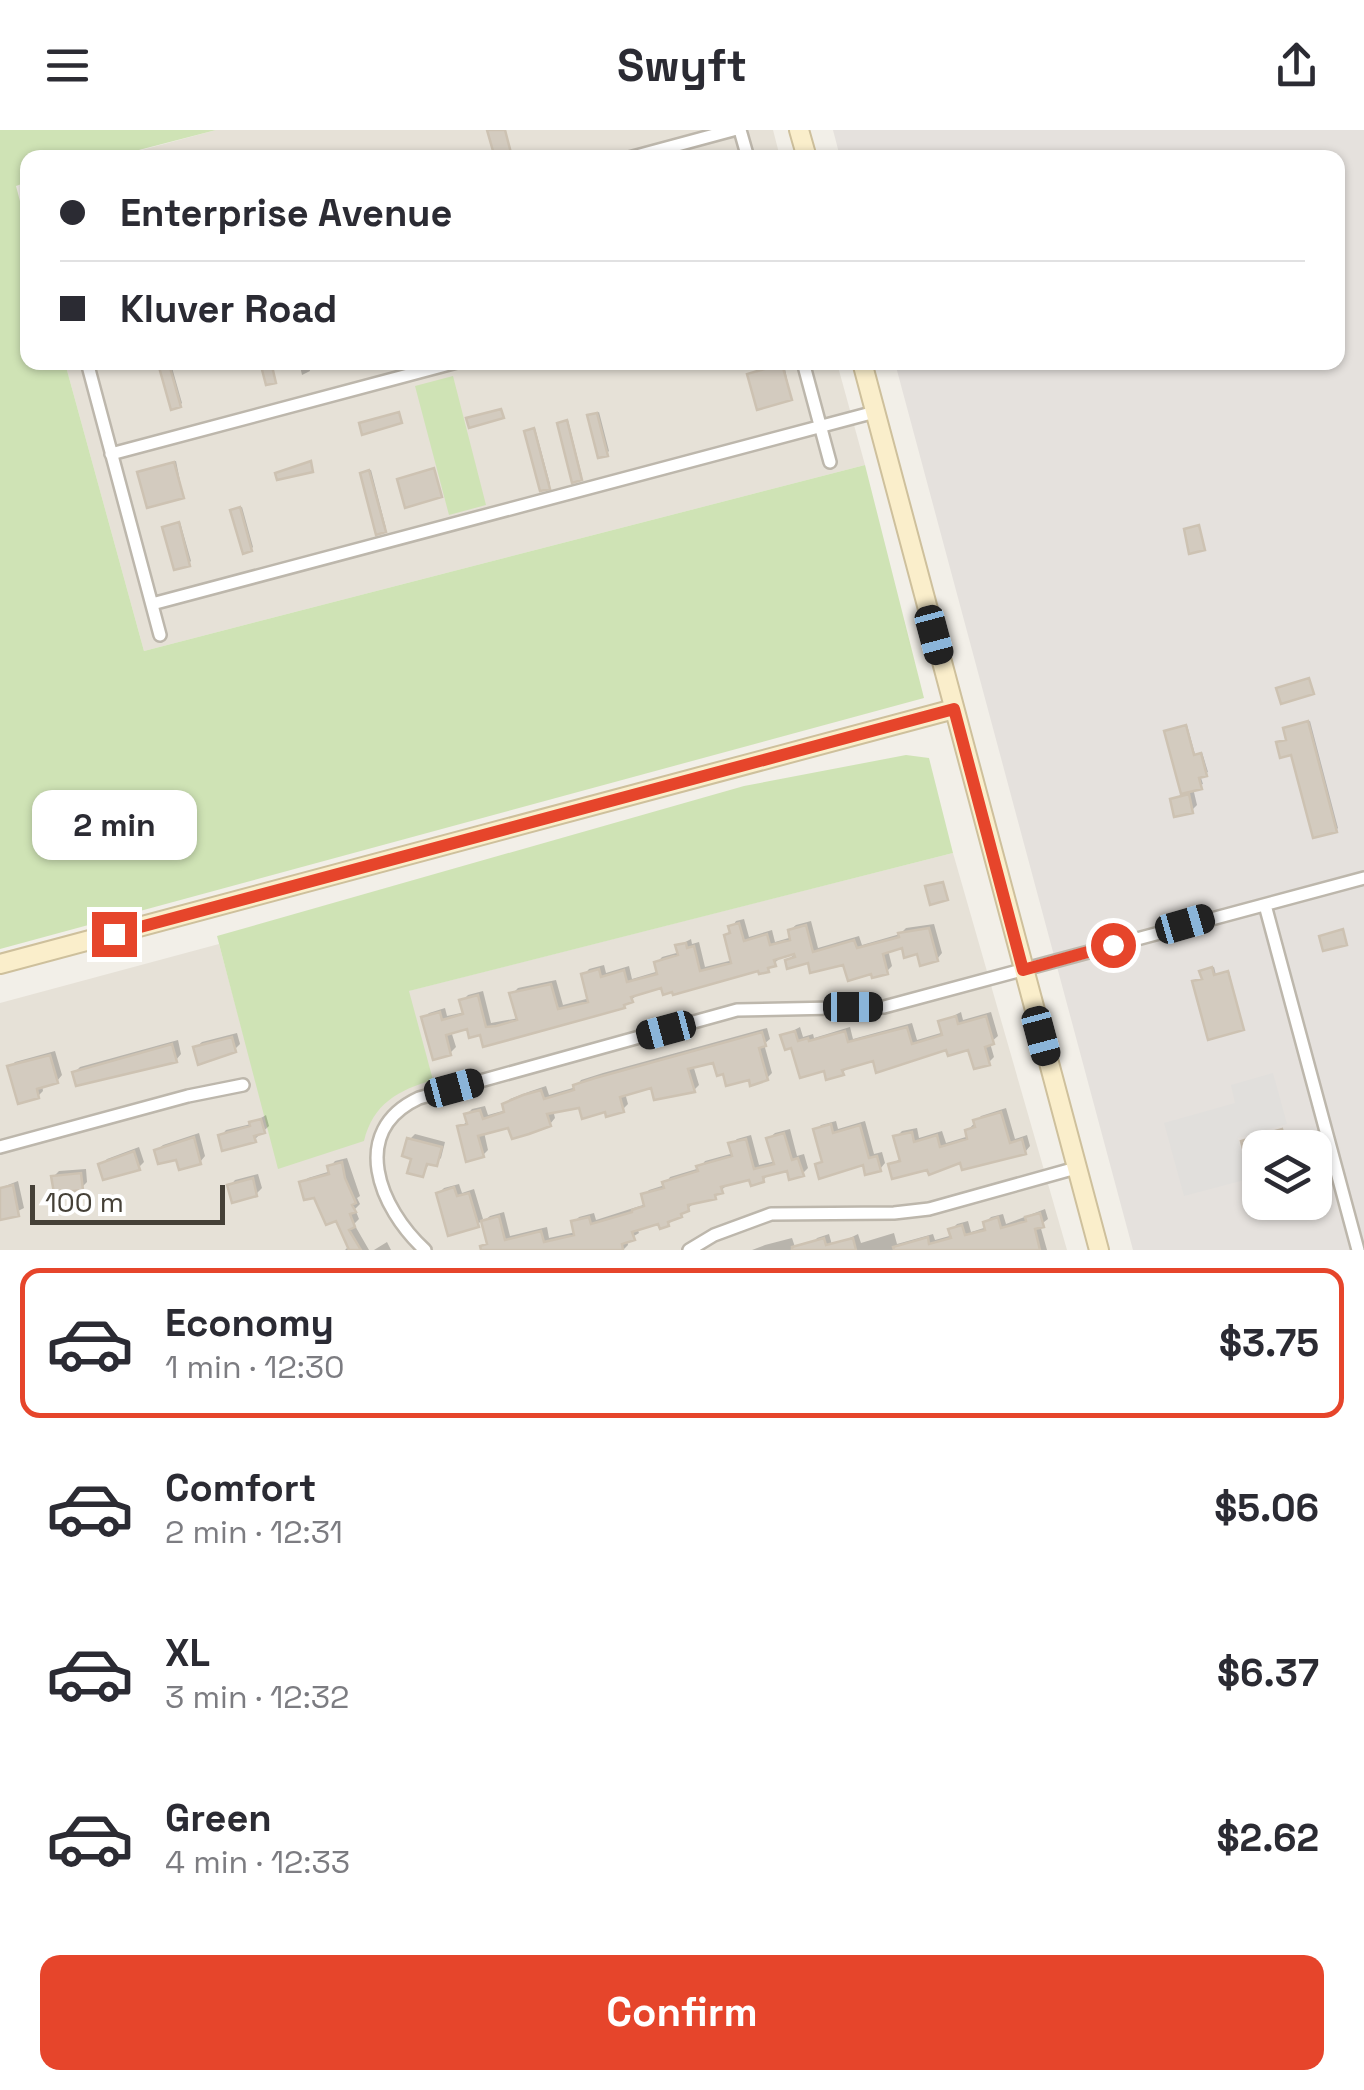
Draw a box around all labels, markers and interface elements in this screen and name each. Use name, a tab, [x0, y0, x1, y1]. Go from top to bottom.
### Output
text: Swyft	[617, 37, 747, 94]
icon: menu	[40, 38, 95, 93]
icon: share	[1269, 38, 1324, 93]
text: Enterprise Avenue	[120, 189, 452, 237]
text: Kluver Road	[120, 285, 337, 333]
car	[912, 602, 956, 668]
callout: 2 min	[32, 789, 196, 859]
text: 2 min	[73, 805, 156, 845]
car	[1152, 901, 1218, 947]
route end	[92, 912, 137, 957]
route start	[1091, 923, 1136, 968]
car	[823, 992, 883, 1022]
car	[1019, 1003, 1063, 1069]
car	[633, 1008, 699, 1052]
car	[421, 1066, 487, 1110]
map controls	[1242, 1130, 1332, 1220]
button: layers	[1242, 1130, 1332, 1220]
scale bar	[30, 1180, 225, 1224]
text: 100 m	[45, 1184, 124, 1220]
icon: car	[45, 1298, 135, 1388]
text: Economy	[165, 1299, 334, 1347]
text: $3.75	[1219, 1319, 1319, 1367]
text: 1 min · 12:30	[165, 1347, 345, 1387]
icon: car	[45, 1463, 135, 1553]
text: Comfort	[165, 1464, 316, 1512]
text: $5.06	[1214, 1484, 1319, 1532]
text: 2 min · 12:31	[165, 1512, 343, 1552]
icon: car	[45, 1628, 135, 1718]
text: XL	[165, 1629, 210, 1677]
text: $6.37	[1217, 1649, 1319, 1697]
text: 3 min · 12:32	[165, 1677, 349, 1717]
icon: car	[45, 1793, 135, 1883]
text: Green	[165, 1794, 272, 1842]
text: $2.62	[1217, 1814, 1319, 1862]
text: 4 min · 12:33	[165, 1842, 350, 1882]
button: Confirm	[40, 1955, 1324, 2070]

